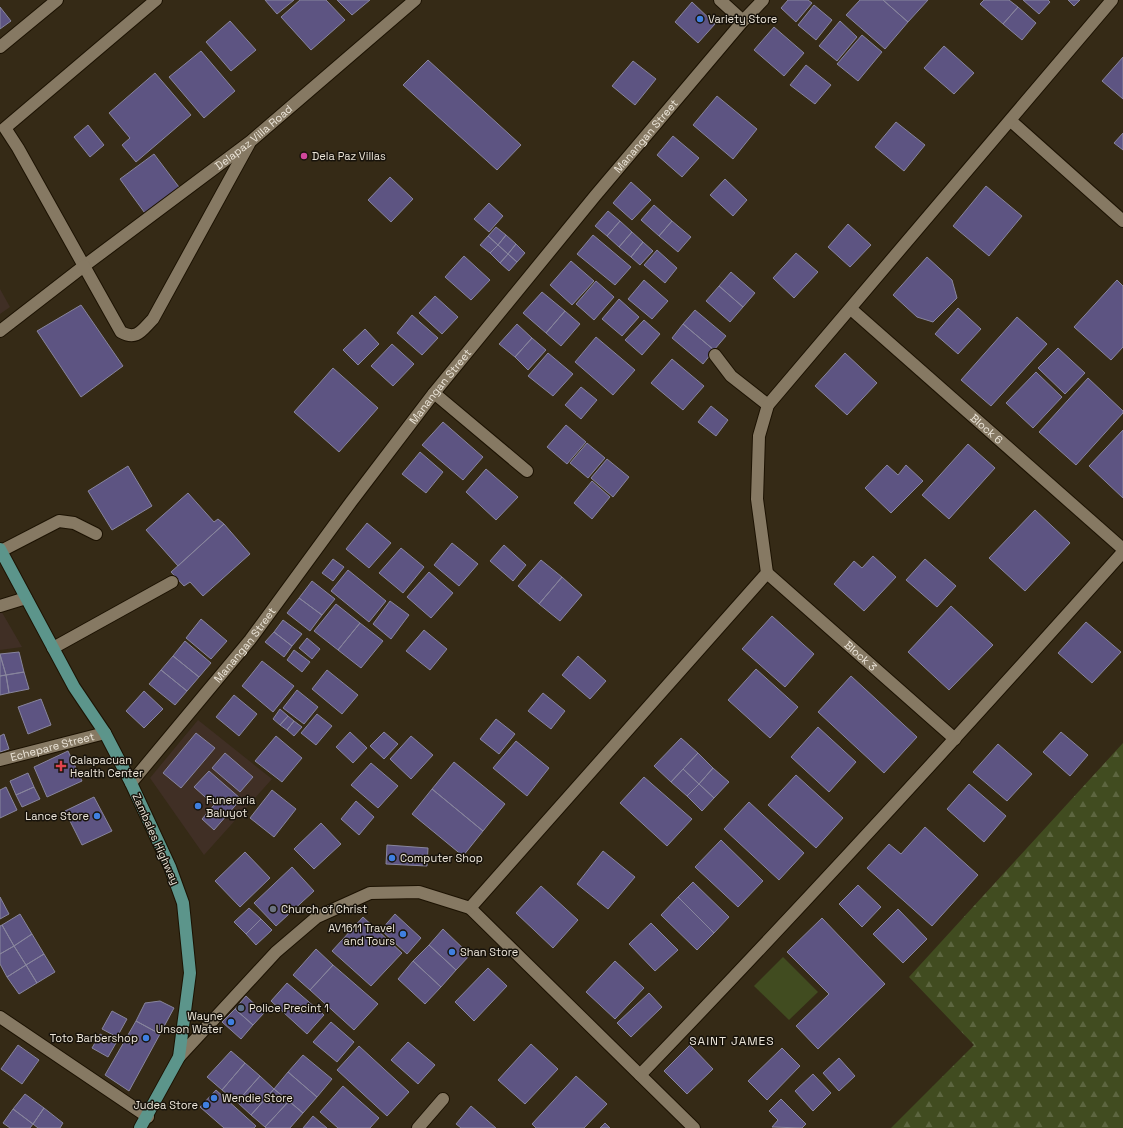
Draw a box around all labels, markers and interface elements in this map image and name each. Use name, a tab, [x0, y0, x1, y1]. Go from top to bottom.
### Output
place label: Variety Store	[708, 12, 777, 26]
marker: Variety Store	[695, 14, 705, 24]
street label: Manangan Street	[611, 96, 681, 176]
street label: Delapaz Villa Road	[212, 102, 295, 173]
place label: Dela Paz Villas	[312, 149, 386, 163]
marker: Dela Paz Villas	[299, 151, 309, 161]
street label: Manangan Street	[406, 346, 474, 427]
street label: Block 6	[968, 411, 1006, 447]
street label: Manangan Street	[211, 604, 279, 685]
street label: Block 3	[842, 638, 880, 674]
street label: Echepare Street	[9, 729, 96, 764]
place label: Calapacuan Health Center	[70, 753, 143, 780]
marker: Calapacuan Health Center	[55, 760, 67, 772]
street label: Zambales Highway	[130, 791, 182, 887]
place label: Funeraria Baluyot	[206, 793, 256, 820]
marker: Funeraria Baluyot	[193, 801, 203, 811]
place label: Lance Store	[25, 809, 89, 823]
marker: Lance Store	[92, 811, 102, 821]
place label: Computer Shop	[400, 851, 483, 865]
marker: Computer Shop	[387, 853, 397, 863]
place label: Church of Christ	[281, 902, 367, 916]
marker: Church of Christ	[268, 904, 278, 914]
place label: AV1611 Travel and Tours	[328, 921, 395, 948]
marker: AV1611 Travel and Tours	[398, 929, 408, 939]
place label: Shan Store	[460, 945, 518, 959]
marker: Shan Store	[447, 947, 457, 957]
place label: Police Precint 1	[249, 1001, 329, 1015]
marker: Police Precint 1	[236, 1003, 246, 1013]
place label: Wayne Unson Water	[156, 1009, 223, 1036]
marker: Wayne Unson Water	[226, 1017, 236, 1027]
place label: Toto Barbershop	[50, 1031, 138, 1045]
marker: Toto Barbershop	[141, 1033, 151, 1043]
district label: SAINT JAMES	[689, 1033, 775, 1049]
place label: Wendie Store	[222, 1091, 293, 1105]
marker: Wendie Store	[209, 1093, 219, 1103]
place label: Judea Store	[133, 1098, 198, 1112]
marker: Judea Store	[201, 1100, 211, 1110]

